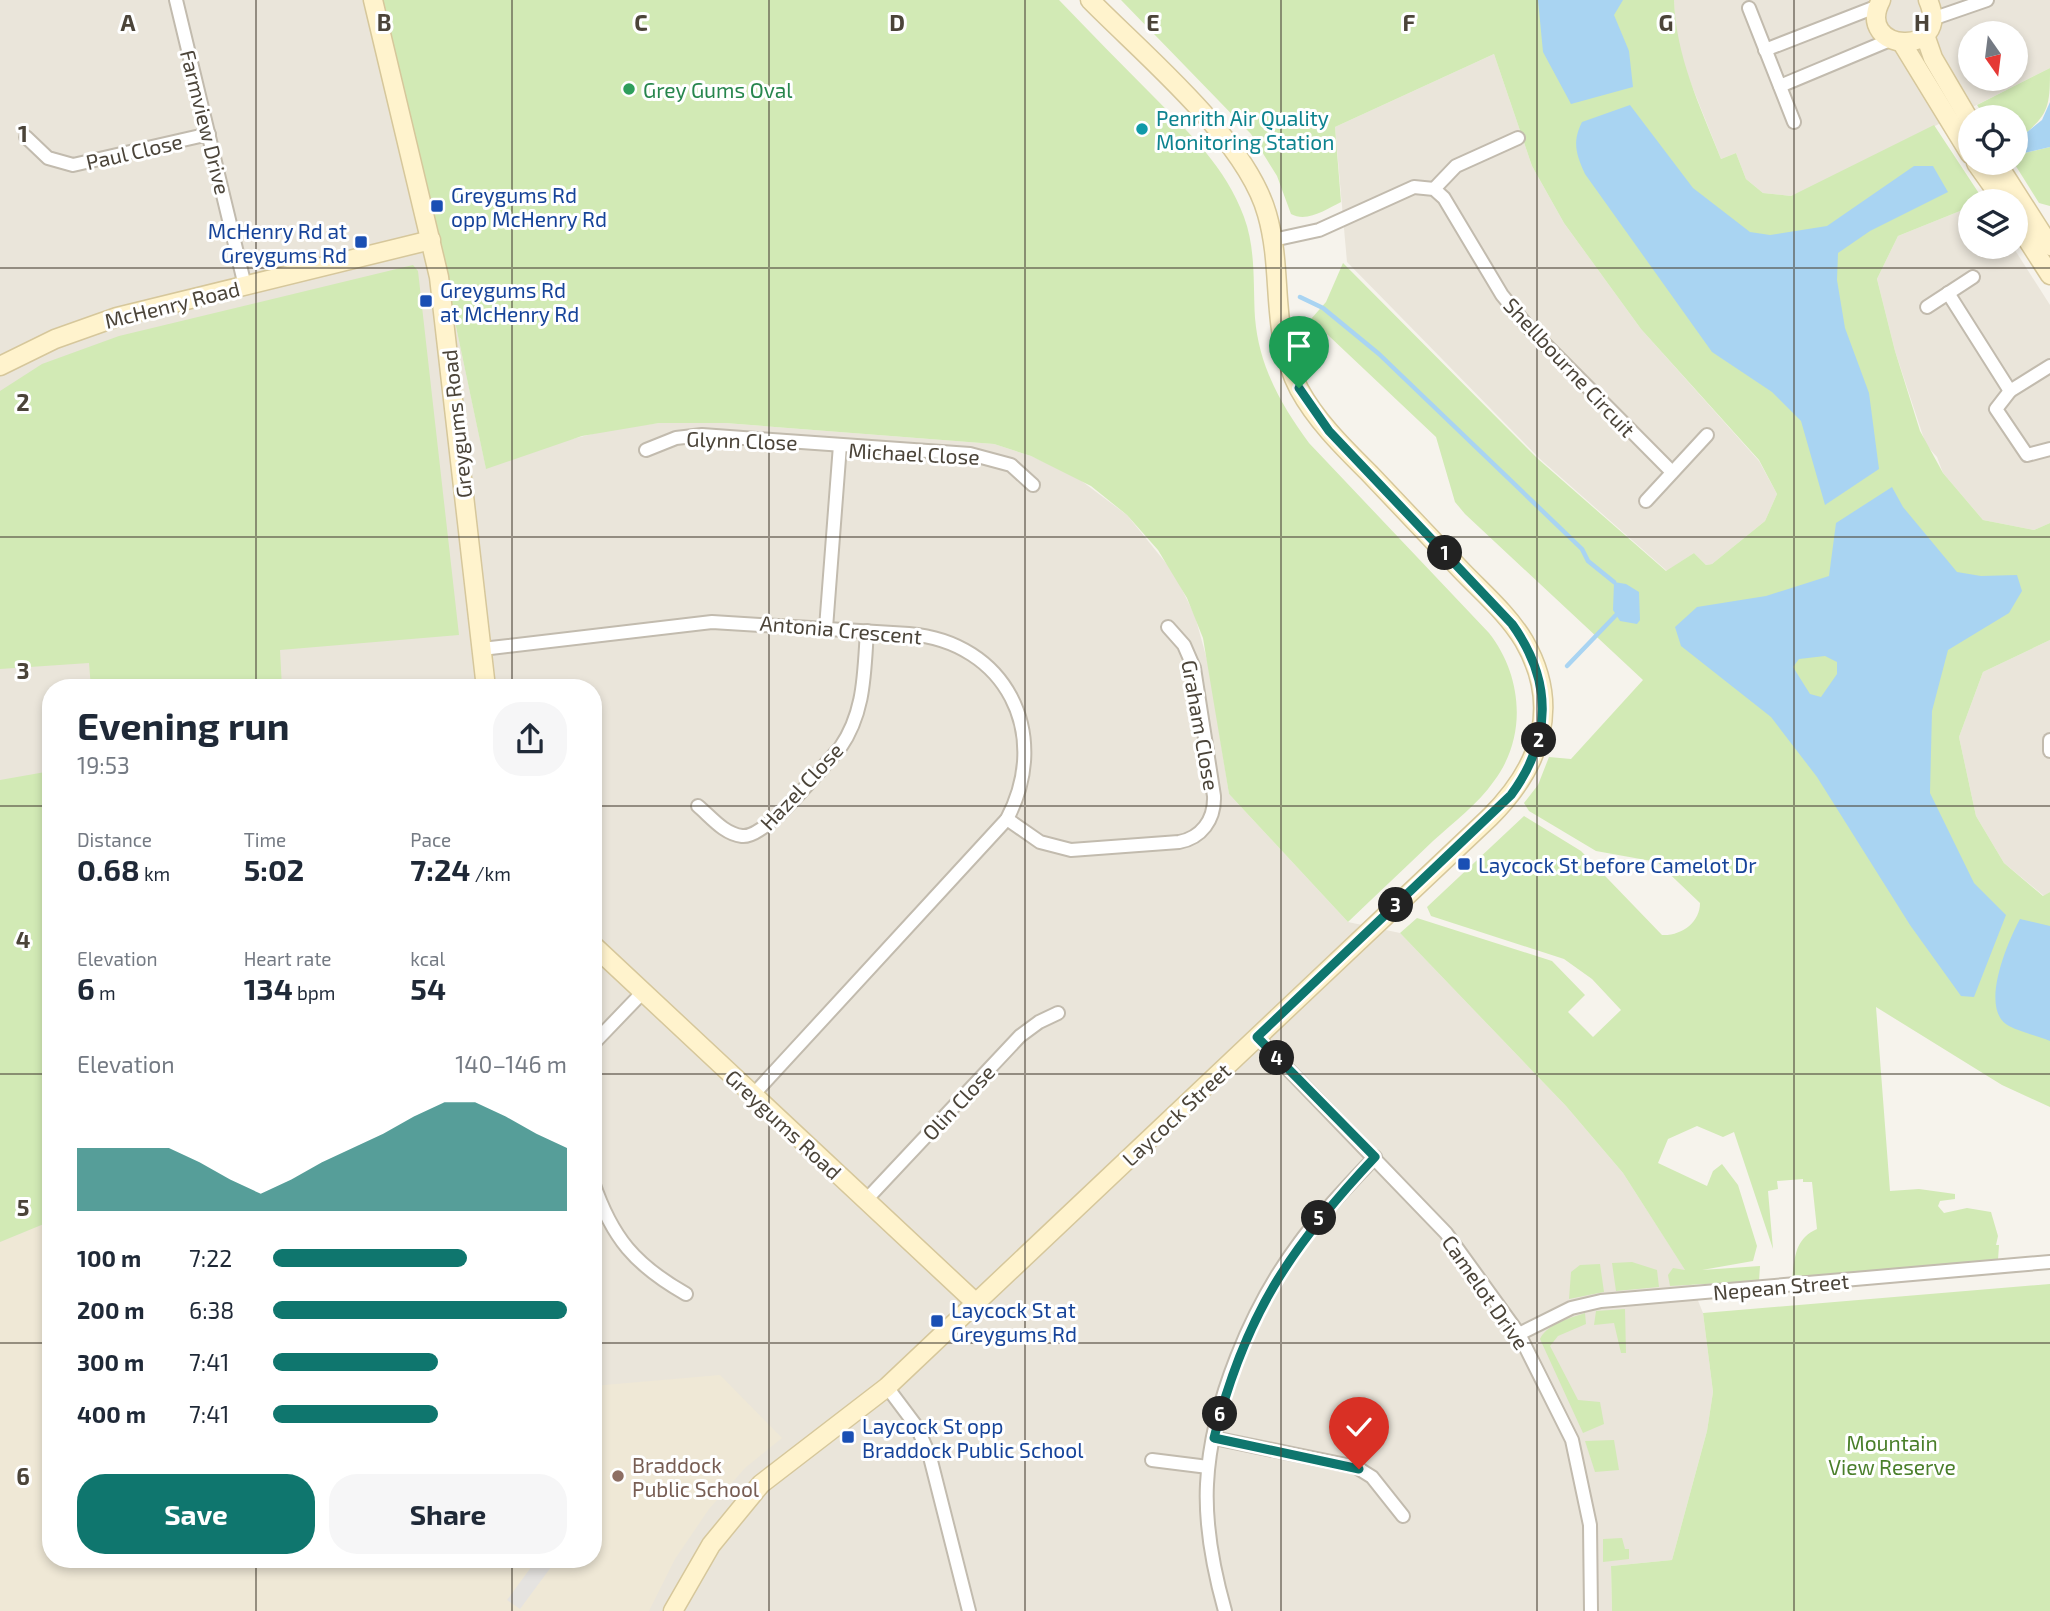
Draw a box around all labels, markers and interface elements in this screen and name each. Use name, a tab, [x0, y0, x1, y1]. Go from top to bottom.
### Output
text: A	[120, 8, 136, 36]
text: B	[377, 8, 391, 36]
text: C	[634, 8, 648, 36]
text: D	[889, 8, 905, 36]
text: E	[1146, 8, 1160, 36]
text: F	[1403, 8, 1416, 36]
text: G	[1659, 8, 1673, 36]
text: H	[1914, 8, 1930, 36]
north arrow	[1958, 21, 2028, 91]
map controls	[1958, 21, 2028, 259]
street label: Farmview Drive	[176, 47, 236, 197]
place label: Grey Gums Oval	[643, 77, 793, 102]
marker: Grey Gums Oval	[621, 81, 637, 97]
place label: Penrith Air Quality Monitoring Station	[1156, 105, 1334, 154]
button: locate	[1958, 105, 2028, 175]
text: 1	[18, 119, 28, 147]
marker: Penrith Air Quality Monitoring Station	[1134, 121, 1150, 137]
street label: Paul Close	[83, 128, 185, 174]
place label: Greygums Rd opp McHenry Rd	[451, 182, 607, 231]
button: layers	[1958, 189, 2028, 259]
marker: Greygums Rd opp McHenry Rd	[429, 198, 445, 214]
place label: McHenry Rd at Greygums Rd	[208, 218, 347, 267]
marker: McHenry Rd at Greygums Rd	[353, 234, 369, 250]
street label: McHenry Road	[102, 275, 242, 333]
place label: Greygums Rd at McHenry Rd	[440, 277, 579, 326]
street label: Shellbourne Circuit	[1499, 292, 1641, 442]
marker: Greygums Rd at McHenry Rd	[418, 293, 434, 309]
pin	[1269, 316, 1329, 388]
icon: arrive	[1280, 327, 1318, 365]
street label: Greygums Road	[436, 348, 476, 500]
text: 2	[16, 388, 30, 416]
street label: Glynn Close	[686, 426, 798, 454]
street label: Michael Close	[848, 437, 980, 469]
pin: 1	[1428, 536, 1462, 570]
text: 1	[1440, 541, 1449, 564]
street label: Antonia Crescent	[759, 609, 923, 649]
text: 3	[16, 656, 30, 684]
street label: Graham Close	[1177, 658, 1225, 792]
text: Evening run	[77, 702, 290, 748]
button: share	[493, 702, 567, 776]
pin: 2	[1522, 722, 1556, 758]
text: 2	[1533, 728, 1544, 751]
street label: Hazel Close	[754, 737, 848, 835]
text: 19:53	[77, 751, 130, 779]
text: Distance	[77, 828, 152, 851]
text: Time	[244, 828, 286, 851]
text: Pace	[410, 828, 451, 851]
text: 0.68	[77, 851, 140, 887]
text: 5:02	[244, 851, 304, 887]
text: 7:24	[410, 851, 470, 887]
place label: Laycock St before Camelot Dr	[1478, 852, 1757, 877]
marker: Laycock St before Camelot Dr	[1456, 856, 1472, 872]
text: km	[140, 862, 170, 885]
text: /km	[470, 862, 511, 885]
pin: 3	[1378, 888, 1414, 922]
text: 3	[1390, 893, 1401, 916]
text: 4	[16, 925, 30, 953]
text: Elevation	[77, 947, 158, 970]
text: Heart rate	[244, 947, 332, 970]
text: kcal	[410, 947, 445, 970]
text: 6	[77, 970, 95, 1006]
text: 134	[244, 970, 293, 1006]
text: 54	[410, 970, 446, 1006]
text: m	[95, 981, 116, 1004]
text: bpm	[293, 981, 335, 1004]
pin: 4	[1260, 1040, 1294, 1076]
text: 4	[1270, 1046, 1283, 1069]
text: Elevation	[77, 1050, 175, 1078]
text: 140–146 m	[455, 1050, 567, 1078]
street label: Laycock Street	[1117, 1057, 1235, 1171]
street label: Olin Close	[917, 1059, 999, 1145]
street label: Greygums Road	[721, 1064, 847, 1184]
text: 5	[17, 1193, 29, 1221]
pin: 5	[1302, 1200, 1336, 1236]
text: 5	[1313, 1206, 1324, 1229]
street label: Camelot Drive	[1437, 1230, 1535, 1354]
text: 100 m	[77, 1244, 141, 1272]
text: 7:22	[189, 1244, 232, 1272]
street label: Nepean Street	[1712, 1268, 1850, 1304]
text: 200 m	[77, 1296, 145, 1324]
text: 6:38	[189, 1296, 234, 1324]
place label: Laycock St at Greygums Rd	[951, 1297, 1077, 1346]
marker: Laycock St at Greygums Rd	[929, 1313, 945, 1329]
text: 300 m	[77, 1348, 144, 1376]
text: 7:41	[189, 1348, 230, 1376]
pin: 6	[1202, 1396, 1238, 1432]
pin	[1329, 1397, 1389, 1469]
text: 400 m	[77, 1400, 146, 1428]
text: 7:41	[189, 1400, 230, 1428]
text: 6	[1214, 1402, 1225, 1425]
icon: check	[1340, 1408, 1378, 1446]
place label: Laycock St opp Braddock Public School	[862, 1413, 1084, 1462]
marker: Laycock St opp Braddock Public School	[840, 1429, 856, 1445]
park label: Mountain View Reserve	[1828, 1430, 1956, 1479]
place label: Braddock Public School	[632, 1452, 760, 1501]
text: 6	[16, 1462, 30, 1490]
marker: Braddock Public School	[610, 1468, 626, 1484]
button: Save	[77, 1474, 315, 1554]
button: Share	[329, 1474, 567, 1554]

